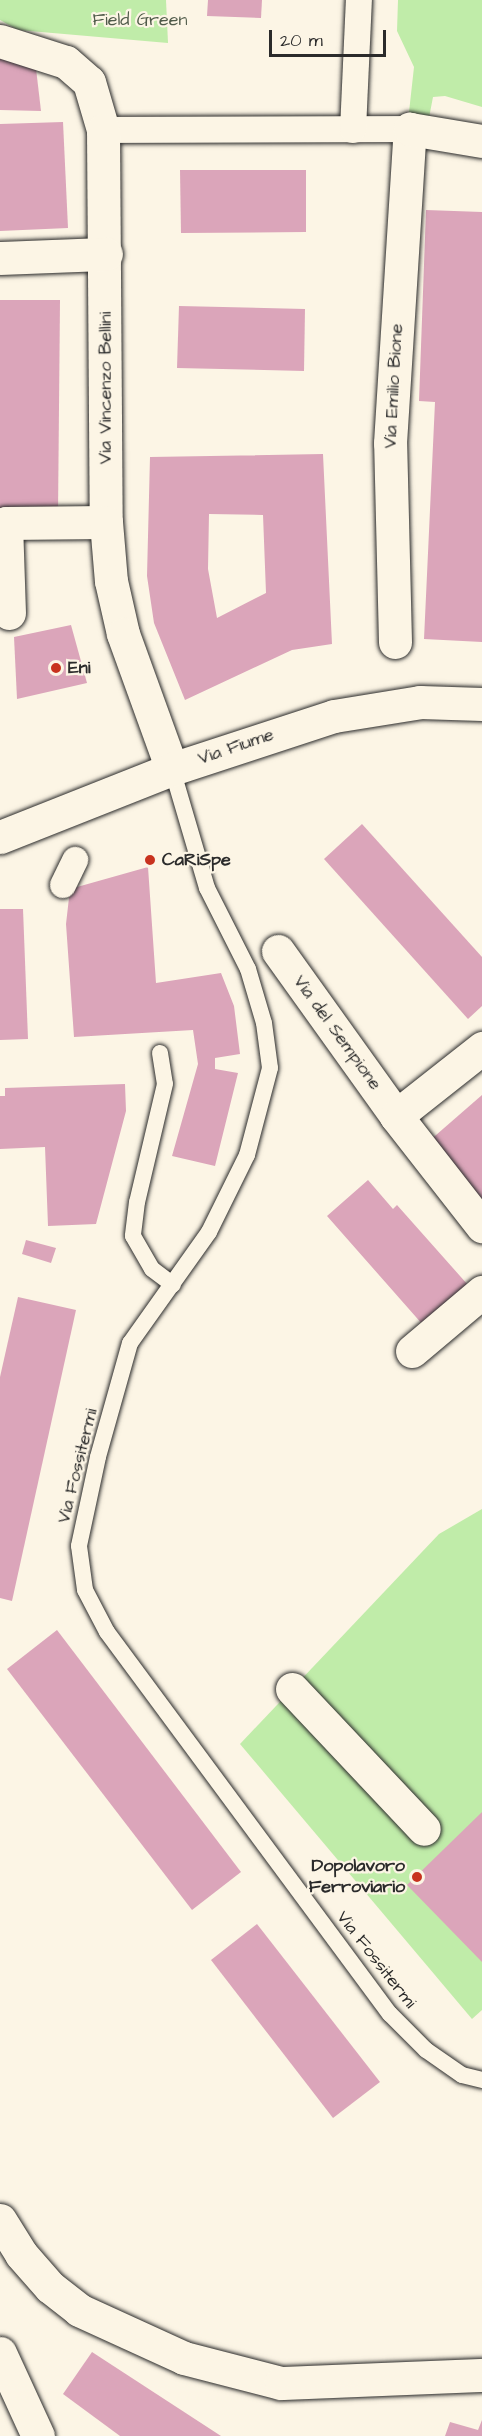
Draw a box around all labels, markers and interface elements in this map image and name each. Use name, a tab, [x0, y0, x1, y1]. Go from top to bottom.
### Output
park label: Field Green	[92, 9, 188, 31]
scale bar	[272, 18, 389, 56]
text: 20 m	[280, 28, 323, 53]
street label: Via Vincenzo Bellini	[95, 312, 117, 464]
street label: Via Emilio Bione	[380, 323, 408, 449]
place label: Eni	[68, 657, 90, 679]
marker: Eni	[49, 661, 63, 675]
street label: Via Fiume	[195, 724, 277, 770]
place label: CaRiSpe	[162, 849, 231, 871]
marker: CaRiSpe	[143, 853, 157, 867]
street label: Via del Sempione	[288, 972, 386, 1094]
street label: Via Fossitermi	[53, 1406, 103, 1526]
place label: Dopolavoro Ferroviario	[309, 1856, 405, 1898]
marker: Dopolavoro Ferroviario	[410, 1870, 424, 1884]
street label: Via Fossitermi	[331, 1907, 421, 2013]

